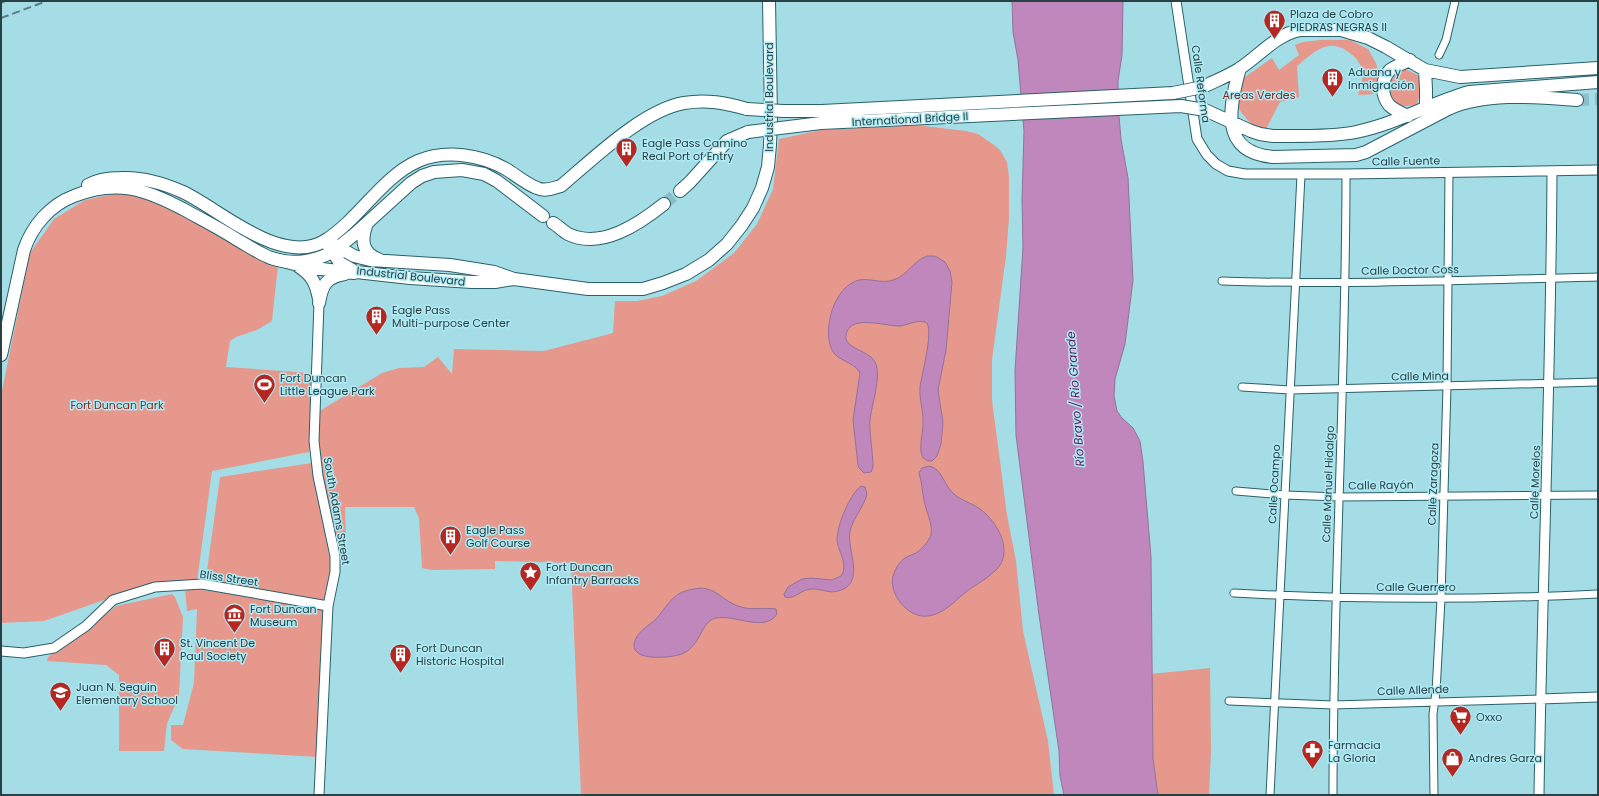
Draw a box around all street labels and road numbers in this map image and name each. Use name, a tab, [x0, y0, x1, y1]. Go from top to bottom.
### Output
street label: Industrial Boulevard	[761, 42, 777, 152]
street label: Calle Reforma	[1188, 44, 1214, 124]
street label: International Bridge II	[851, 108, 969, 130]
street label: Calle Fuente	[1372, 152, 1440, 170]
street label: Calle Doctor Coss	[1361, 261, 1459, 279]
street label: Industrial Boulevard	[356, 262, 466, 290]
street label: Calle Mina	[1391, 367, 1449, 385]
street label: Calle Manuel Hidalgo	[1318, 425, 1338, 543]
street label: Calle Zaragoza	[1424, 442, 1442, 526]
street label: Calle Ocampo	[1264, 444, 1284, 524]
street label: Calle Morelos	[1526, 444, 1544, 519]
street label: South Adams Street	[320, 456, 354, 566]
street label: Calle Rayón	[1348, 476, 1414, 494]
street label: Bliss Street	[199, 566, 259, 590]
street label: Calle Guerrero	[1376, 579, 1456, 595]
street label: Calle Allende	[1377, 681, 1449, 699]

